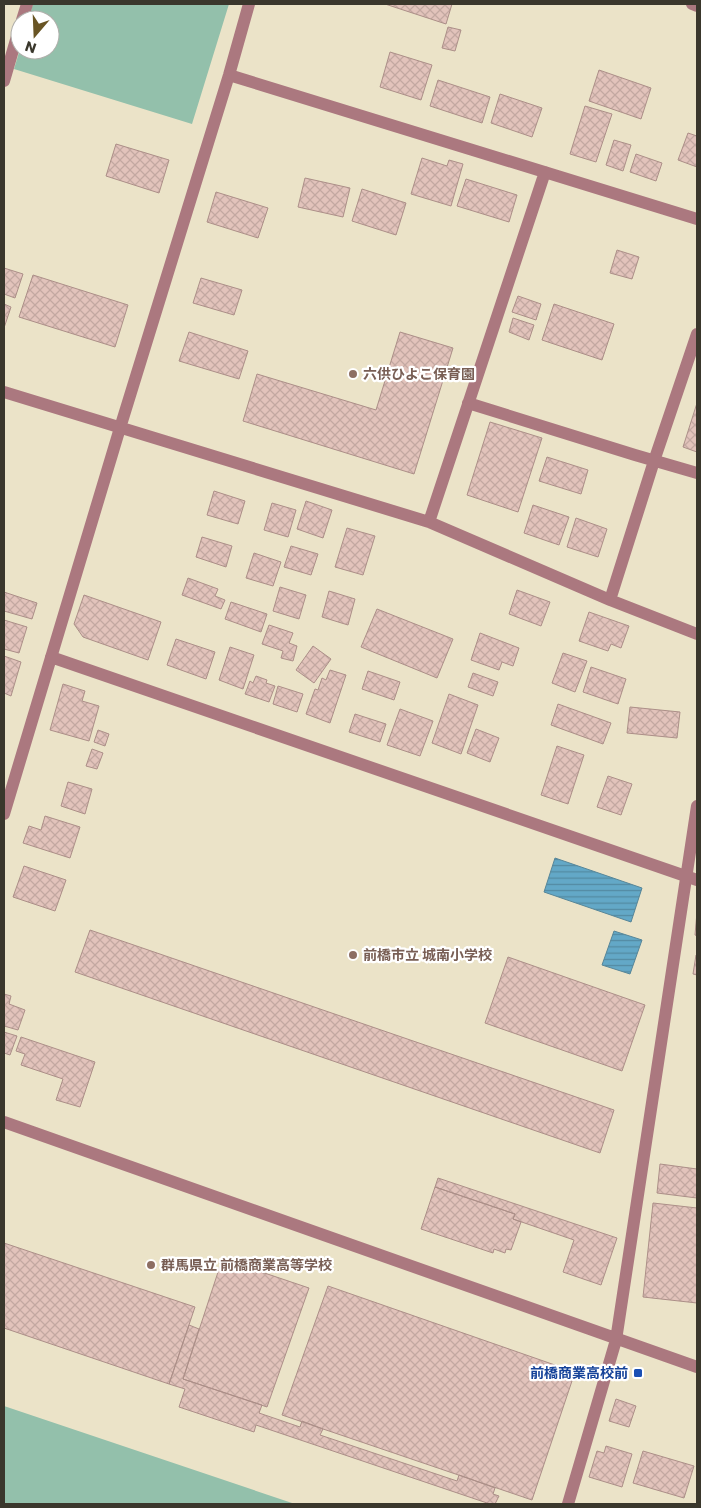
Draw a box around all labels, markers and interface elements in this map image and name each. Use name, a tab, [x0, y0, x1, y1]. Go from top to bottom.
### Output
north arrow	[10, 10, 60, 60]
text: N	[23, 36, 39, 58]
place label: 六供ひよこ保育園	[363, 364, 475, 384]
marker: 六供ひよこ保育園	[347, 368, 359, 380]
place label: 前橋市立 城南小学校	[363, 945, 492, 965]
marker: 前橋市立 城南小学校	[347, 949, 359, 961]
place label: 群馬県立 前橋商業高等学校	[161, 1255, 332, 1275]
marker: 群馬県立 前橋商業高等学校	[145, 1259, 157, 1271]
place label: 前橋商業高校前	[530, 1363, 628, 1383]
marker: 前橋商業高校前	[632, 1367, 644, 1379]

